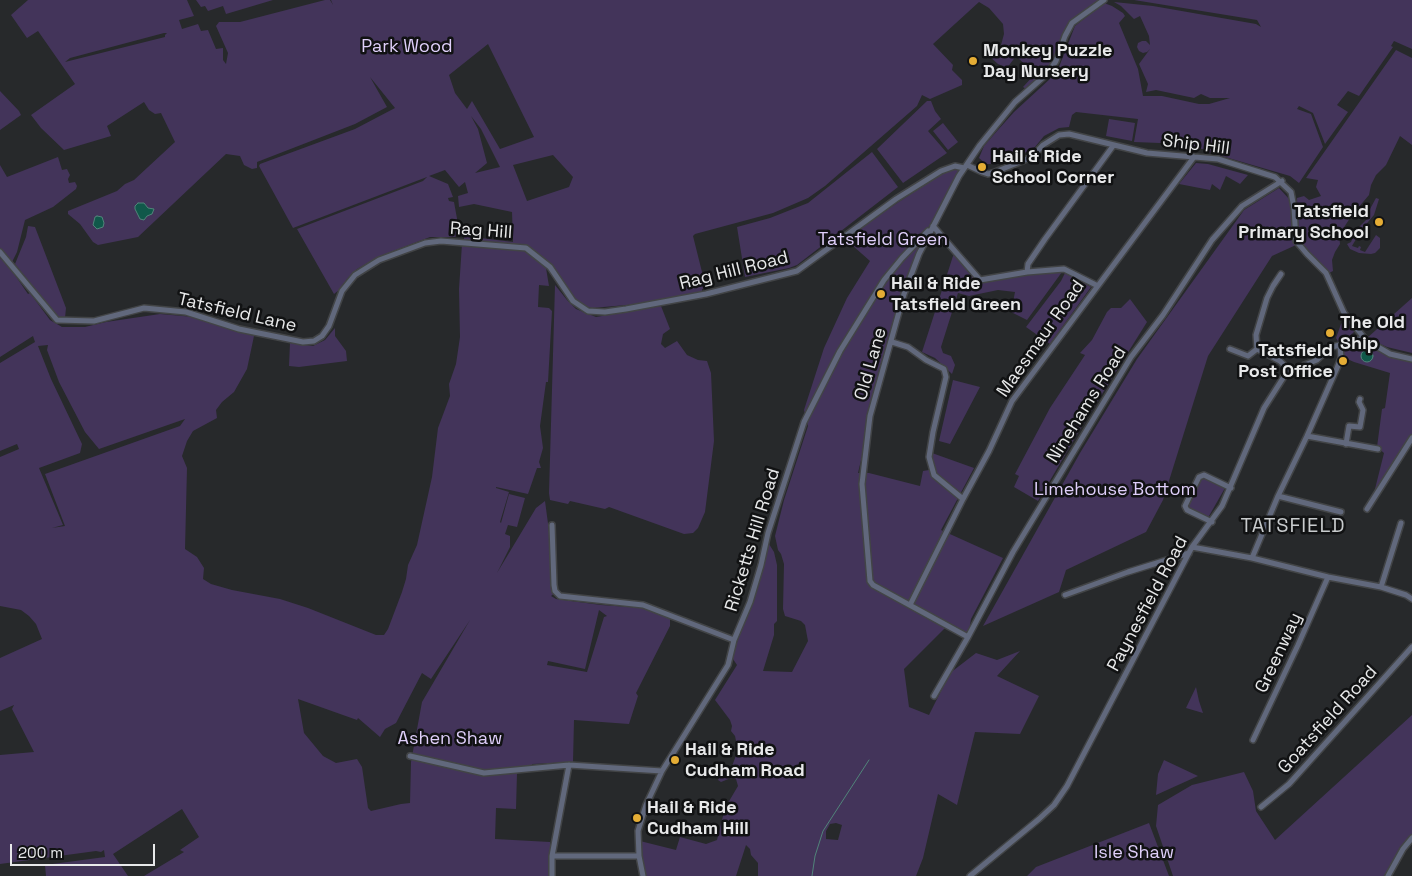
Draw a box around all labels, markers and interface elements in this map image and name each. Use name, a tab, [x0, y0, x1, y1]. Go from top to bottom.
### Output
park label: Park Wood	[361, 36, 453, 58]
place label: Monkey Puzzle Day Nursery	[983, 40, 1112, 82]
marker: Monkey Puzzle Day Nursery	[967, 55, 979, 67]
street label: Ship Hill	[1161, 130, 1231, 160]
place label: Hail & Ride School Corner	[992, 146, 1114, 188]
marker: Hail & Ride School Corner	[976, 161, 988, 173]
place label: Tatsfield Primary School	[1238, 201, 1369, 243]
marker: Tatsfield Primary School	[1373, 216, 1385, 228]
street label: Rag Hill	[449, 218, 513, 244]
park label: Tatsfield Green	[818, 229, 948, 251]
street label: Rag Hill Road	[677, 247, 791, 295]
place label: Hail & Ride Tatsfield Green	[891, 273, 1021, 316]
street label: Maesmaur Road	[993, 276, 1089, 402]
marker: Hail & Ride Tatsfield Green	[875, 288, 887, 300]
street label: Tatsfield Lane	[175, 289, 299, 337]
place label: The Old Ship	[1340, 312, 1405, 354]
street label: Old Lane	[850, 325, 892, 403]
marker: The Old Ship	[1324, 327, 1336, 339]
place label: Tatsfield Post Office	[1238, 340, 1333, 382]
street label: Ninehams Road	[1043, 343, 1131, 467]
marker: Tatsfield Post Office	[1337, 355, 1349, 367]
street label: Ricketts Hill Road	[721, 466, 785, 614]
park label: Limehouse Bottom	[1034, 479, 1196, 501]
district label: TATSFIELD	[1239, 515, 1347, 539]
street label: Paynesfield Road	[1103, 533, 1193, 675]
street label: Greenway	[1251, 609, 1307, 697]
street label: Goatsfield Road	[1274, 662, 1382, 778]
park label: Ashen Shaw	[398, 728, 502, 750]
place label: Hail & Ride Cudham Road	[685, 739, 805, 782]
marker: Hail & Ride Cudham Road	[669, 754, 681, 766]
place label: Hail & Ride Cudham Hill	[647, 797, 749, 840]
marker: Hail & Ride Cudham Hill	[631, 812, 643, 824]
scale bar	[12, 834, 158, 866]
park label: Isle Shaw	[1094, 842, 1174, 864]
text: 200 m	[18, 843, 63, 862]

